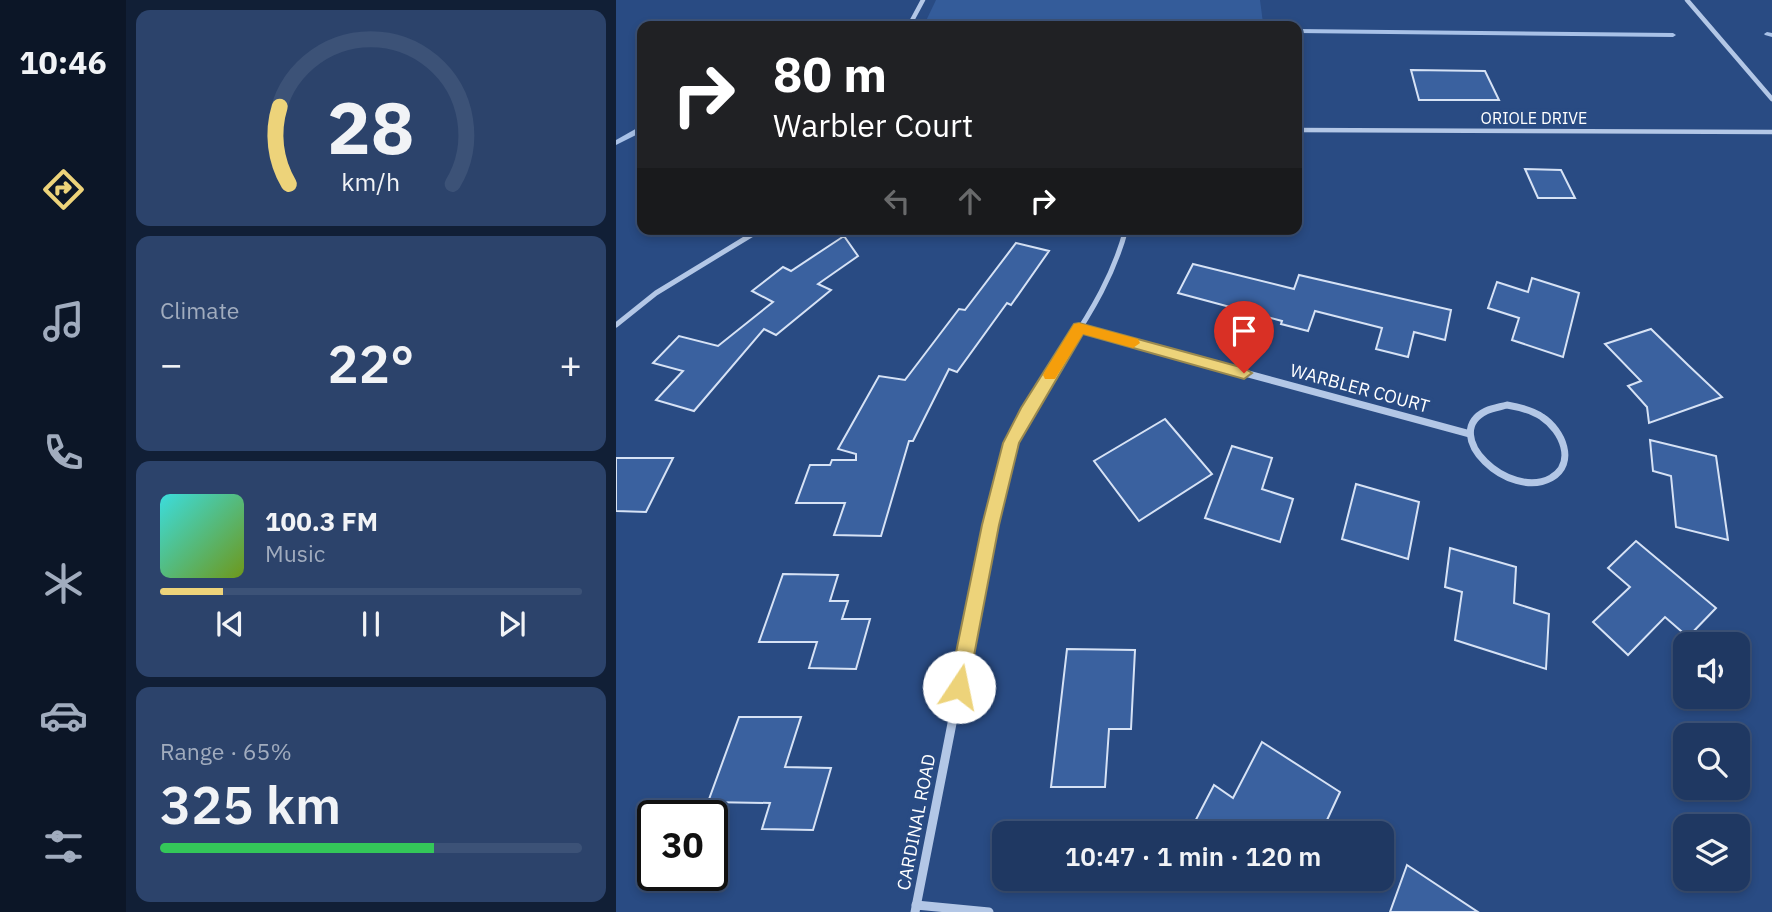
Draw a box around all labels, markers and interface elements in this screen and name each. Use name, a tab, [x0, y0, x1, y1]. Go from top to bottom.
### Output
text: 10:46	[19, 41, 107, 83]
text: 80 m	[773, 42, 887, 105]
icon: right	[658, 49, 749, 140]
text: 28	[327, 79, 415, 174]
text: Warbler Court	[773, 104, 973, 146]
street label: ORIOLE DRIVE	[1481, 108, 1587, 128]
icon: directions	[39, 165, 88, 214]
text: km/h	[342, 165, 400, 198]
icon: left	[878, 182, 916, 220]
icon: ahead	[951, 182, 989, 220]
icon: right	[1024, 182, 1062, 220]
text: Climate	[160, 295, 239, 325]
icon: music	[39, 297, 88, 346]
pin	[1214, 301, 1274, 373]
icon: arrive	[1225, 312, 1263, 350]
text: 22°	[328, 330, 414, 397]
text: −	[160, 339, 183, 388]
text: +	[559, 339, 582, 388]
street label: WARBLER COURT	[1288, 358, 1432, 418]
icon: phone	[39, 428, 88, 477]
text: 100.3 FM	[265, 504, 378, 538]
text: Music	[265, 538, 325, 568]
icon: climate	[39, 559, 88, 608]
icon: previous	[211, 605, 249, 643]
icon: pause	[352, 605, 390, 643]
icon: next	[493, 605, 531, 643]
map controls	[1673, 632, 1750, 891]
button: sound	[1673, 632, 1750, 709]
position arrow	[922, 650, 996, 724]
icon: car	[39, 691, 88, 740]
button: search	[1673, 723, 1750, 800]
text: Range · 65%	[160, 736, 292, 766]
street label: CARDINAL ROAD	[891, 752, 941, 892]
text: 325 km	[160, 771, 341, 838]
speed limit sign: 30	[637, 800, 728, 891]
button: layers	[1673, 814, 1750, 891]
icon: filters	[39, 822, 88, 871]
text: 10:47 · 1 min · 120 m	[1065, 839, 1321, 873]

